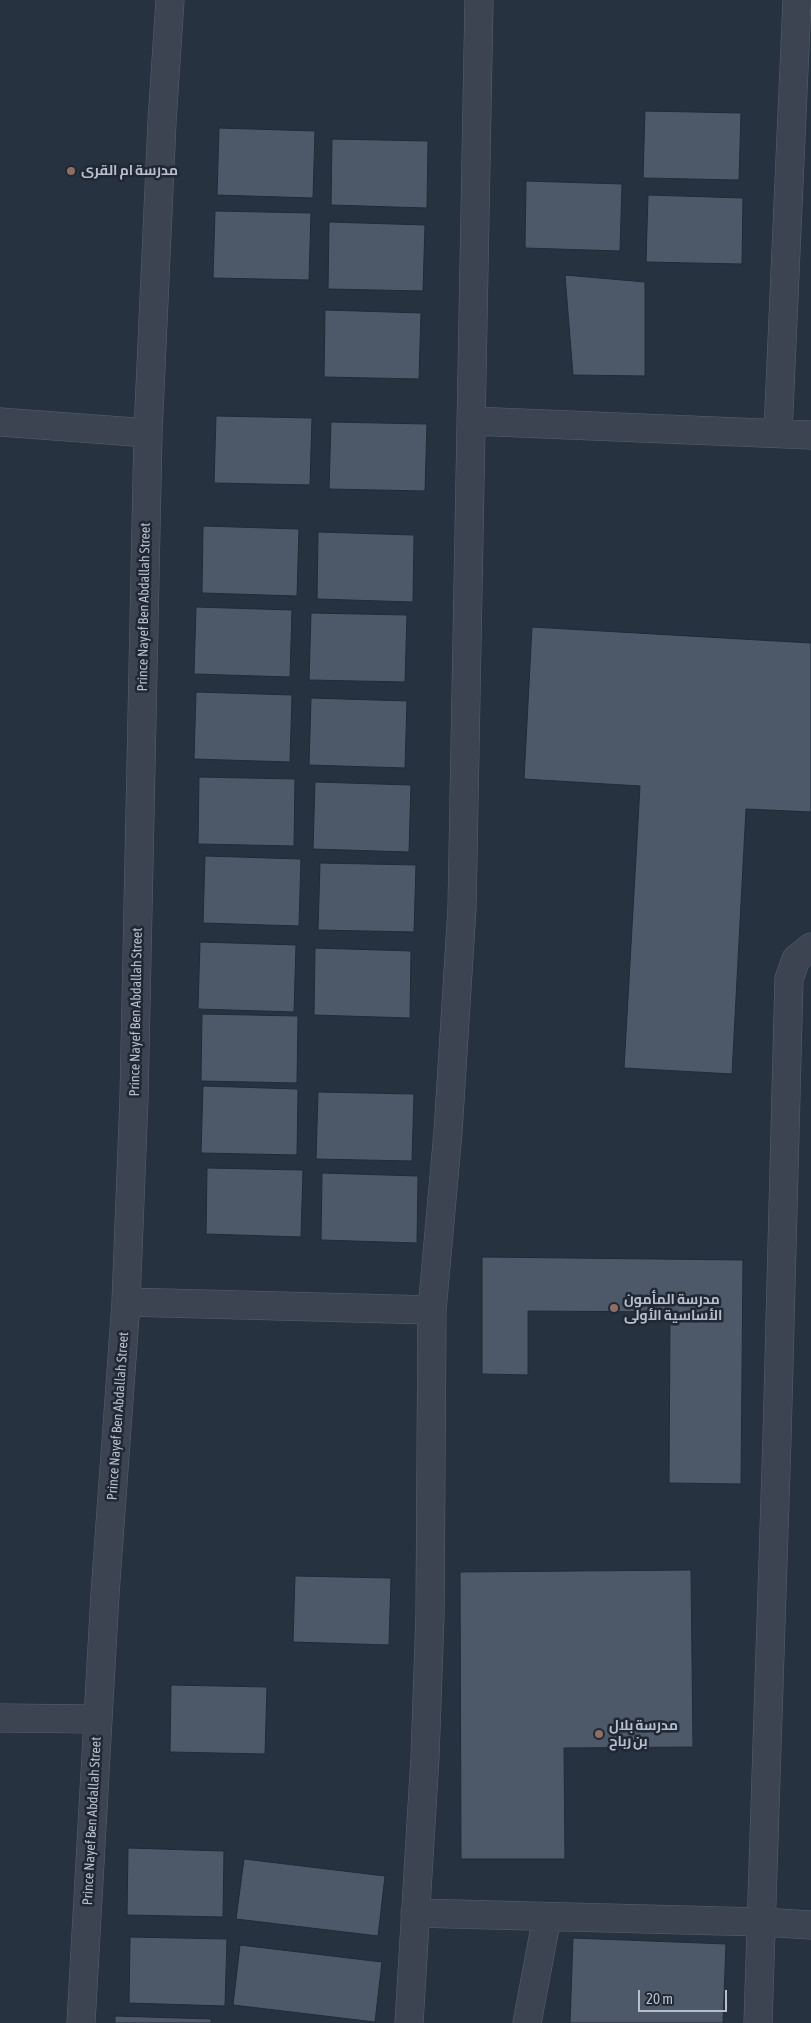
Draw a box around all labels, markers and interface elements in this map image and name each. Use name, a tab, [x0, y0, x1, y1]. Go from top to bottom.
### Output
place label: مدرسة ام القرى	[81, 163, 178, 179]
marker: مدرسة ام القرى	[65, 165, 77, 177]
street label: Prince Nayef Ben Abdallah Street	[134, 523, 154, 691]
street label: Prince Nayef Ben Abdallah Street	[126, 928, 146, 1096]
place label: مدرسة المأمون الأساسية الأولى	[624, 1292, 722, 1324]
marker: مدرسة المأمون الأساسية الأولى	[608, 1302, 620, 1314]
street label: Prince Nayef Ben Abdallah Street	[104, 1331, 132, 1501]
place label: مدرسة بلال بن رباح	[609, 1718, 678, 1750]
marker: مدرسة بلال بن رباح	[593, 1728, 605, 1740]
street label: Prince Nayef Ben Abdallah Street	[79, 1736, 105, 1906]
scale bar	[641, 1980, 730, 2012]
text: 20 m	[646, 1990, 673, 2007]

